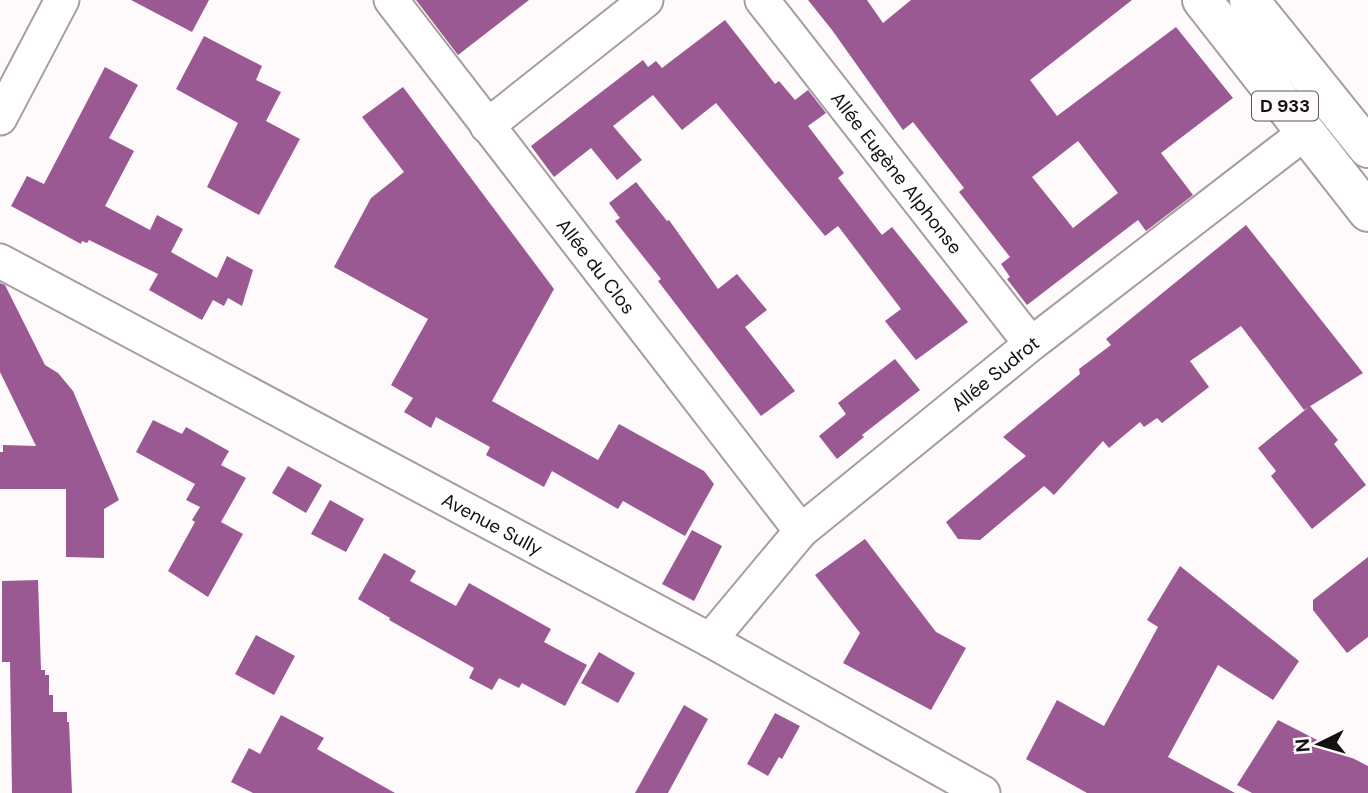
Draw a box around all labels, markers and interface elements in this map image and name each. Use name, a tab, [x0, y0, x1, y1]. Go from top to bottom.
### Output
street label: Allée Eugène Alphonse	[826, 86, 968, 259]
road number: D 933	[1252, 92, 1318, 120]
street label: Allée du Clos	[552, 213, 641, 319]
street label: Allée Sudrot	[946, 330, 1044, 417]
street label: Avenue Sully	[438, 487, 547, 561]
north arrow	[1284, 709, 1354, 779]
text: N	[1290, 737, 1316, 753]

